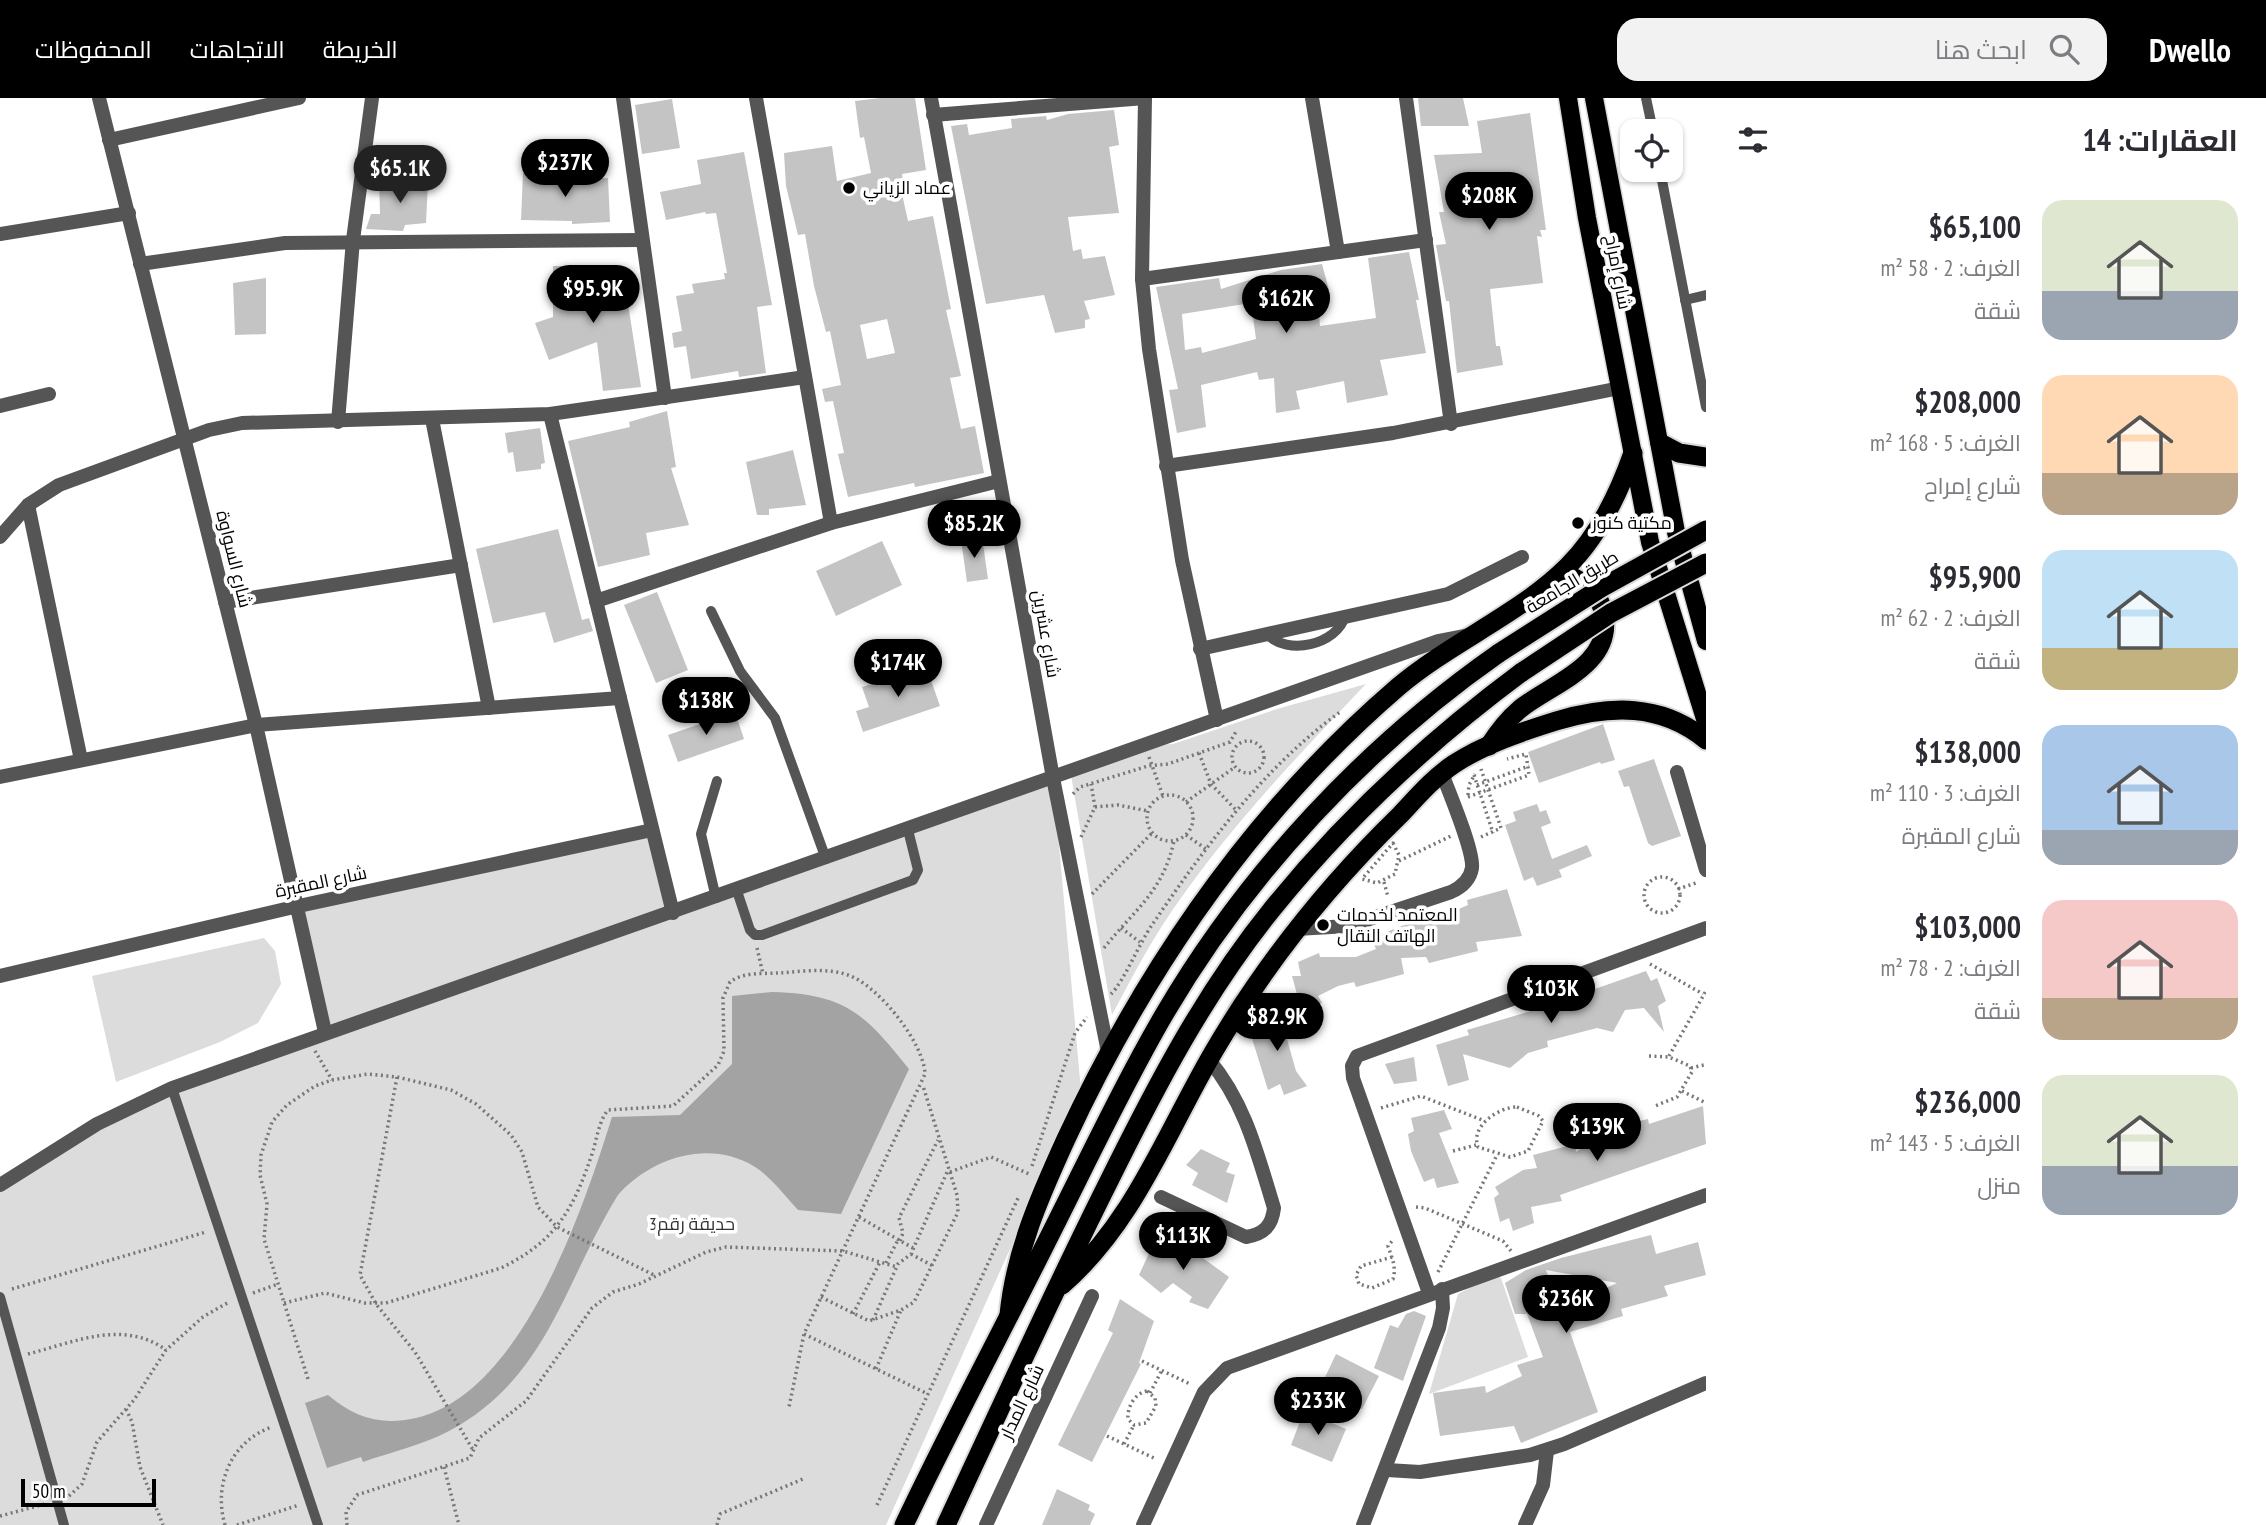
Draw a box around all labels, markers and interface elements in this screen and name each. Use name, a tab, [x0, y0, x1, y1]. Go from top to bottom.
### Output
search box	[1617, 18, 2107, 81]
text: Dwello	[2149, 28, 2231, 71]
icon: search	[2045, 30, 2083, 68]
text: ابحث هنا	[1935, 33, 2027, 66]
text: المحفوظات	[35, 34, 152, 65]
text: الاتجاهات	[190, 34, 285, 65]
text: الخريطة	[323, 34, 398, 65]
map controls	[1620, 119, 1683, 182]
button: locate	[1620, 119, 1683, 182]
text: العقارات: 14	[2082, 120, 2238, 159]
icon: filters	[1734, 121, 1772, 159]
pin: $237K	[516, 140, 614, 199]
pin: $65.1K	[343, 146, 457, 205]
text: $237K	[537, 147, 593, 176]
text: $65.1K	[370, 153, 430, 182]
pin: $208K	[1440, 172, 1538, 232]
place label: عماد الزياني	[863, 176, 951, 202]
marker: عماد الزياني	[841, 180, 857, 196]
text: $208K	[1461, 180, 1517, 209]
text: $65,100	[1928, 207, 2021, 246]
icon: home	[2098, 228, 2182, 312]
street label: شارع إمراح	[1599, 233, 1637, 311]
text: الغرف: 2 · 58 m²	[1880, 253, 2021, 282]
pin: $95.9K	[536, 266, 650, 325]
text: $95.9K	[563, 273, 623, 302]
pin: $162K	[1237, 275, 1335, 335]
text: $162K	[1258, 283, 1314, 312]
text: شقة	[1974, 296, 2021, 325]
text: $208,000	[1914, 382, 2021, 421]
icon: home	[2098, 403, 2182, 487]
text: الغرف: 5 · 168 m²	[1870, 428, 2021, 457]
text: شارع إمراح	[1924, 471, 2021, 500]
pin: $85.2K	[917, 500, 1031, 560]
street label: شارع السواوة	[210, 508, 258, 610]
text: $85.2K	[944, 508, 1004, 537]
place label: مكتية كنوز	[1591, 511, 1672, 534]
marker: مكتية كنوز	[1570, 515, 1586, 531]
street label: طريق الجامعة	[1521, 545, 1623, 619]
text: $95,900	[1928, 557, 2021, 596]
icon: home	[2098, 578, 2182, 662]
street label: شارع عشرين	[1026, 588, 1066, 680]
text: الغرف: 2 · 62 m²	[1880, 603, 2021, 632]
pin: $174K	[849, 640, 947, 699]
text: شقة	[1974, 646, 2021, 675]
text: $174K	[870, 647, 926, 676]
pin: $138K	[657, 678, 755, 737]
text: $138K	[678, 685, 734, 714]
text: $138,000	[1914, 732, 2021, 771]
icon: home	[2098, 753, 2182, 837]
text: الغرف: 3 · 110 m²	[1870, 778, 2021, 807]
text: شارع المقبرة	[1902, 821, 2021, 850]
street label: شارع المقبرة	[273, 861, 369, 903]
place label: المعتمد لخدمات الهاتف النقال	[1337, 903, 1458, 947]
text: $103,000	[1914, 907, 2021, 946]
marker: المعتمد لخدمات الهاتف النقال	[1315, 917, 1331, 933]
icon: home	[2098, 928, 2182, 1012]
text: الغرف: 2 · 78 m²	[1880, 953, 2021, 982]
pin: $103K	[1502, 965, 1600, 1025]
text: $103K	[1523, 973, 1579, 1002]
pin: $82.9K	[1220, 993, 1334, 1053]
text: شقة	[1974, 996, 2021, 1025]
text: $82.9K	[1247, 1001, 1307, 1030]
text: $236,000	[1914, 1082, 2021, 1121]
icon: home	[2098, 1103, 2182, 1187]
pin: $139K	[1548, 1104, 1646, 1163]
text: $139K	[1569, 1111, 1625, 1140]
text: الغرف: 5 · 143 m²	[1870, 1128, 2021, 1157]
text: منزل	[1977, 1171, 2021, 1200]
park label: حديقة رقم3	[649, 1212, 735, 1236]
pin: $113K	[1134, 1212, 1232, 1272]
text: $113K	[1155, 1220, 1211, 1249]
pin: $236K	[1517, 1276, 1615, 1335]
text: $236K	[1538, 1283, 1594, 1312]
street label: شارع المدار	[994, 1361, 1050, 1444]
pin: $233K	[1269, 1378, 1367, 1437]
text: $233K	[1290, 1385, 1346, 1414]
scale bar	[21, 1476, 156, 1508]
text: 50 m	[32, 1479, 66, 1503]

